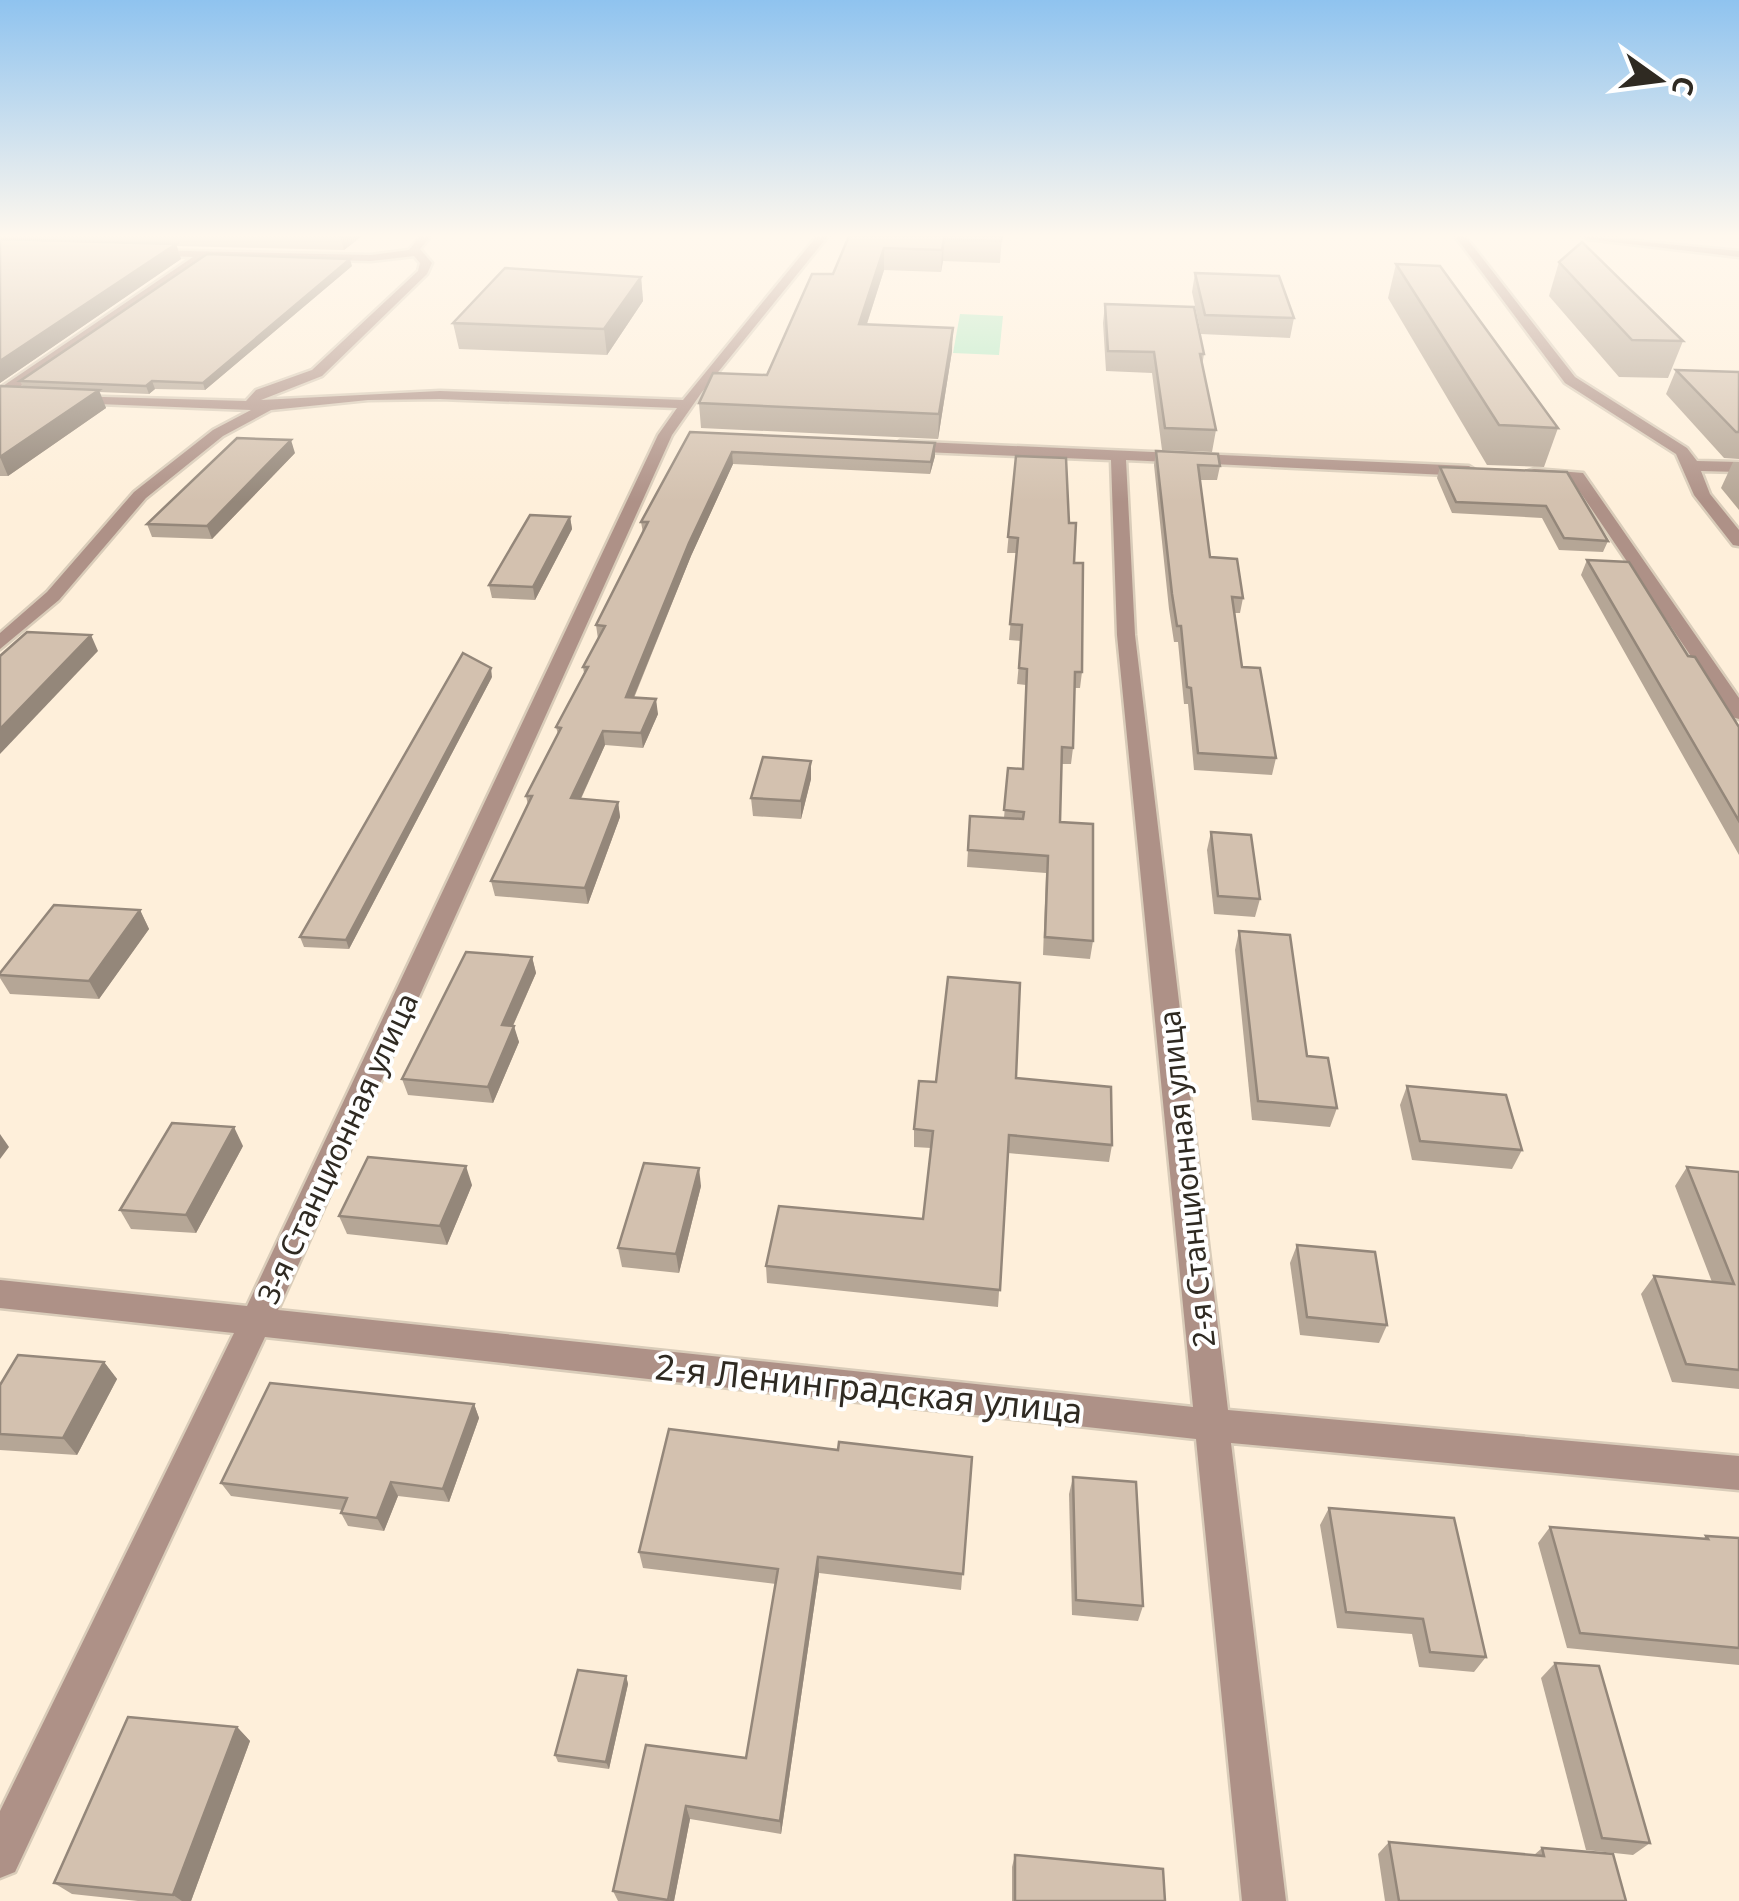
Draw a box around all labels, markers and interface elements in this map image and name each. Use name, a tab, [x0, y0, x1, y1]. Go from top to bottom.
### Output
north arrow	[1609, 30, 1709, 130]
text: С	[1664, 73, 1705, 100]
street label: 3-я Станционная улица	[247, 986, 427, 1310]
street label: 2-я Станционная улица	[1148, 1008, 1224, 1350]
street label: 2-я Ленинградская улица	[653, 1342, 1085, 1434]

